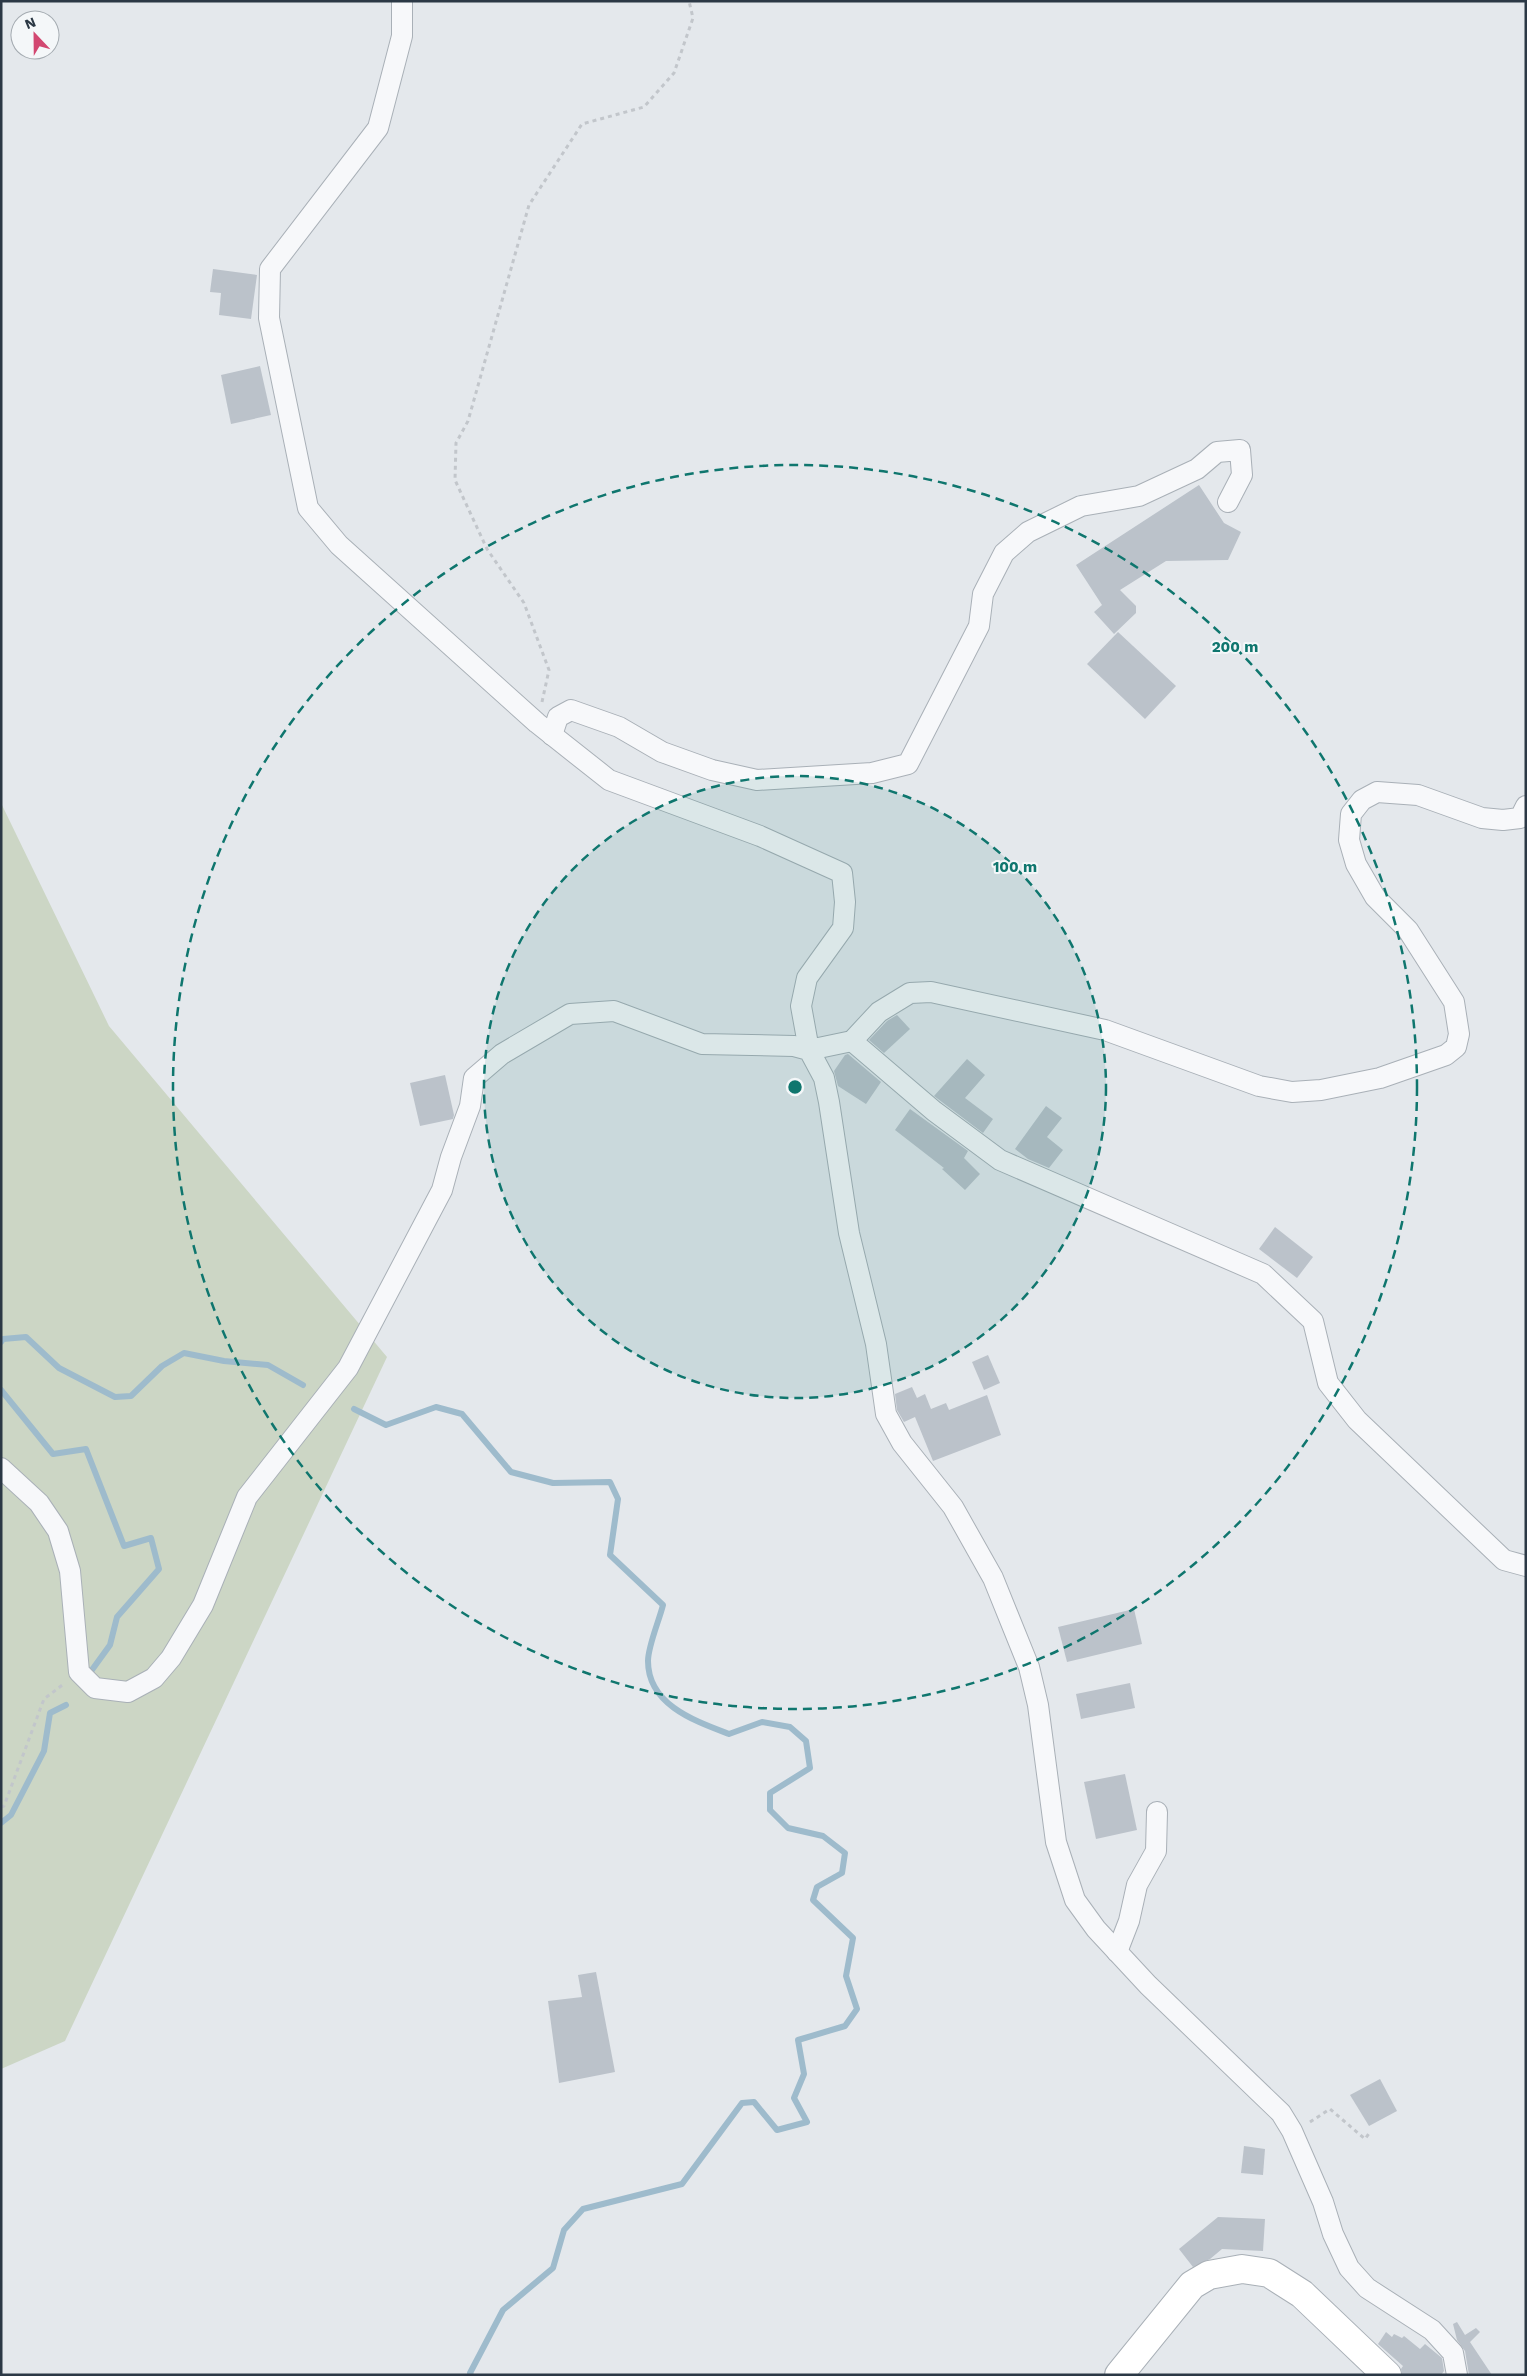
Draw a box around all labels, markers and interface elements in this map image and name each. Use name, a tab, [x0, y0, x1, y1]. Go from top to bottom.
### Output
north arrow	[10, 10, 60, 60]
text: N	[22, 14, 38, 32]
text: 200 m	[1212, 638, 1258, 656]
text: 100 m	[993, 858, 1037, 876]
centre of rings	[786, 1078, 804, 1096]

